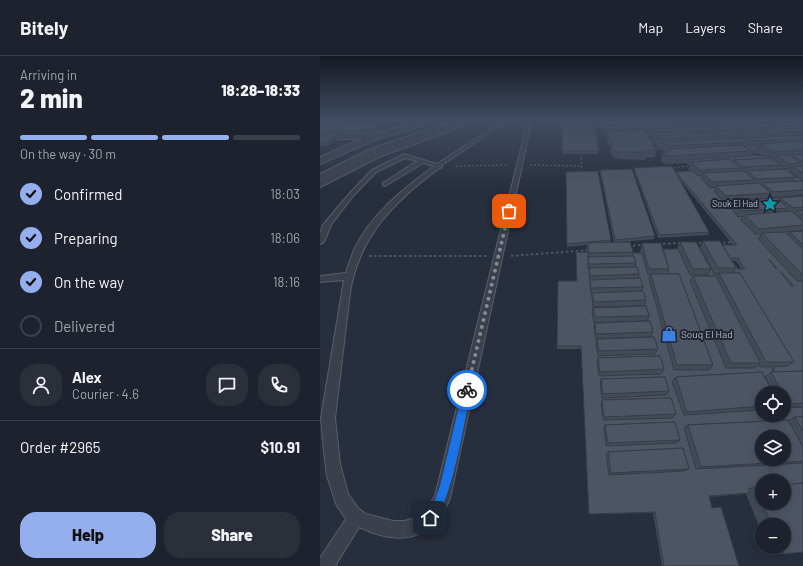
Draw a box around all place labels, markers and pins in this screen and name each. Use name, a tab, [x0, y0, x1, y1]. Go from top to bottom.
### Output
pin	[492, 194, 526, 228]
place icon: Souk El Had	[761, 195, 779, 213]
place label: Souk El Had	[712, 198, 758, 209]
shop icon: Souq El Had	[660, 325, 678, 343]
place label: Souq El Had	[681, 328, 733, 340]
pin	[413, 501, 447, 535]

